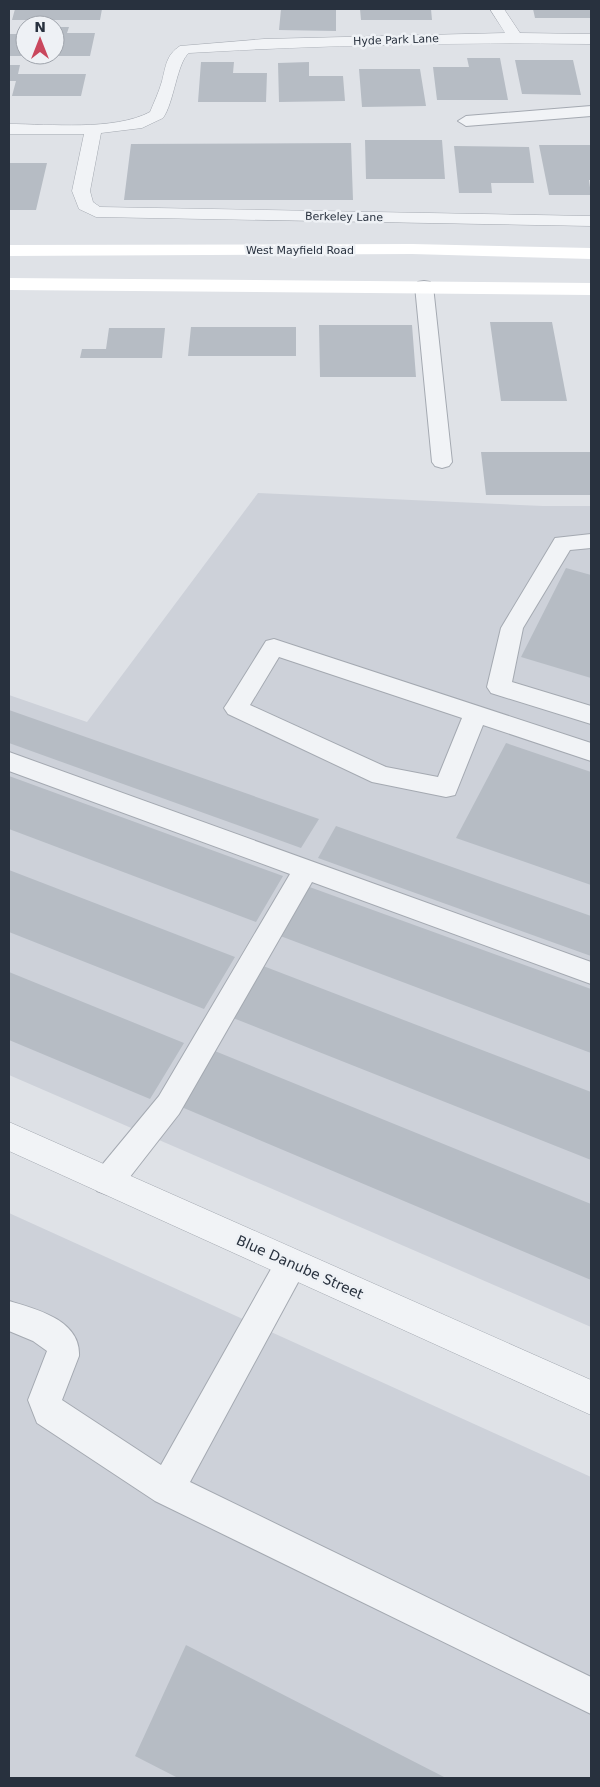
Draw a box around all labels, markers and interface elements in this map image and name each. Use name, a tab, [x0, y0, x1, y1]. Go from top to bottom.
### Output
north arrow	[15, 15, 65, 65]
text: N	[34, 19, 46, 35]
street label: Hyde Park Lane	[353, 32, 439, 48]
street label: Berkeley Lane	[305, 210, 383, 224]
street label: West Mayfield Road	[246, 244, 354, 257]
street label: Blue Danube Street	[234, 1232, 366, 1302]

